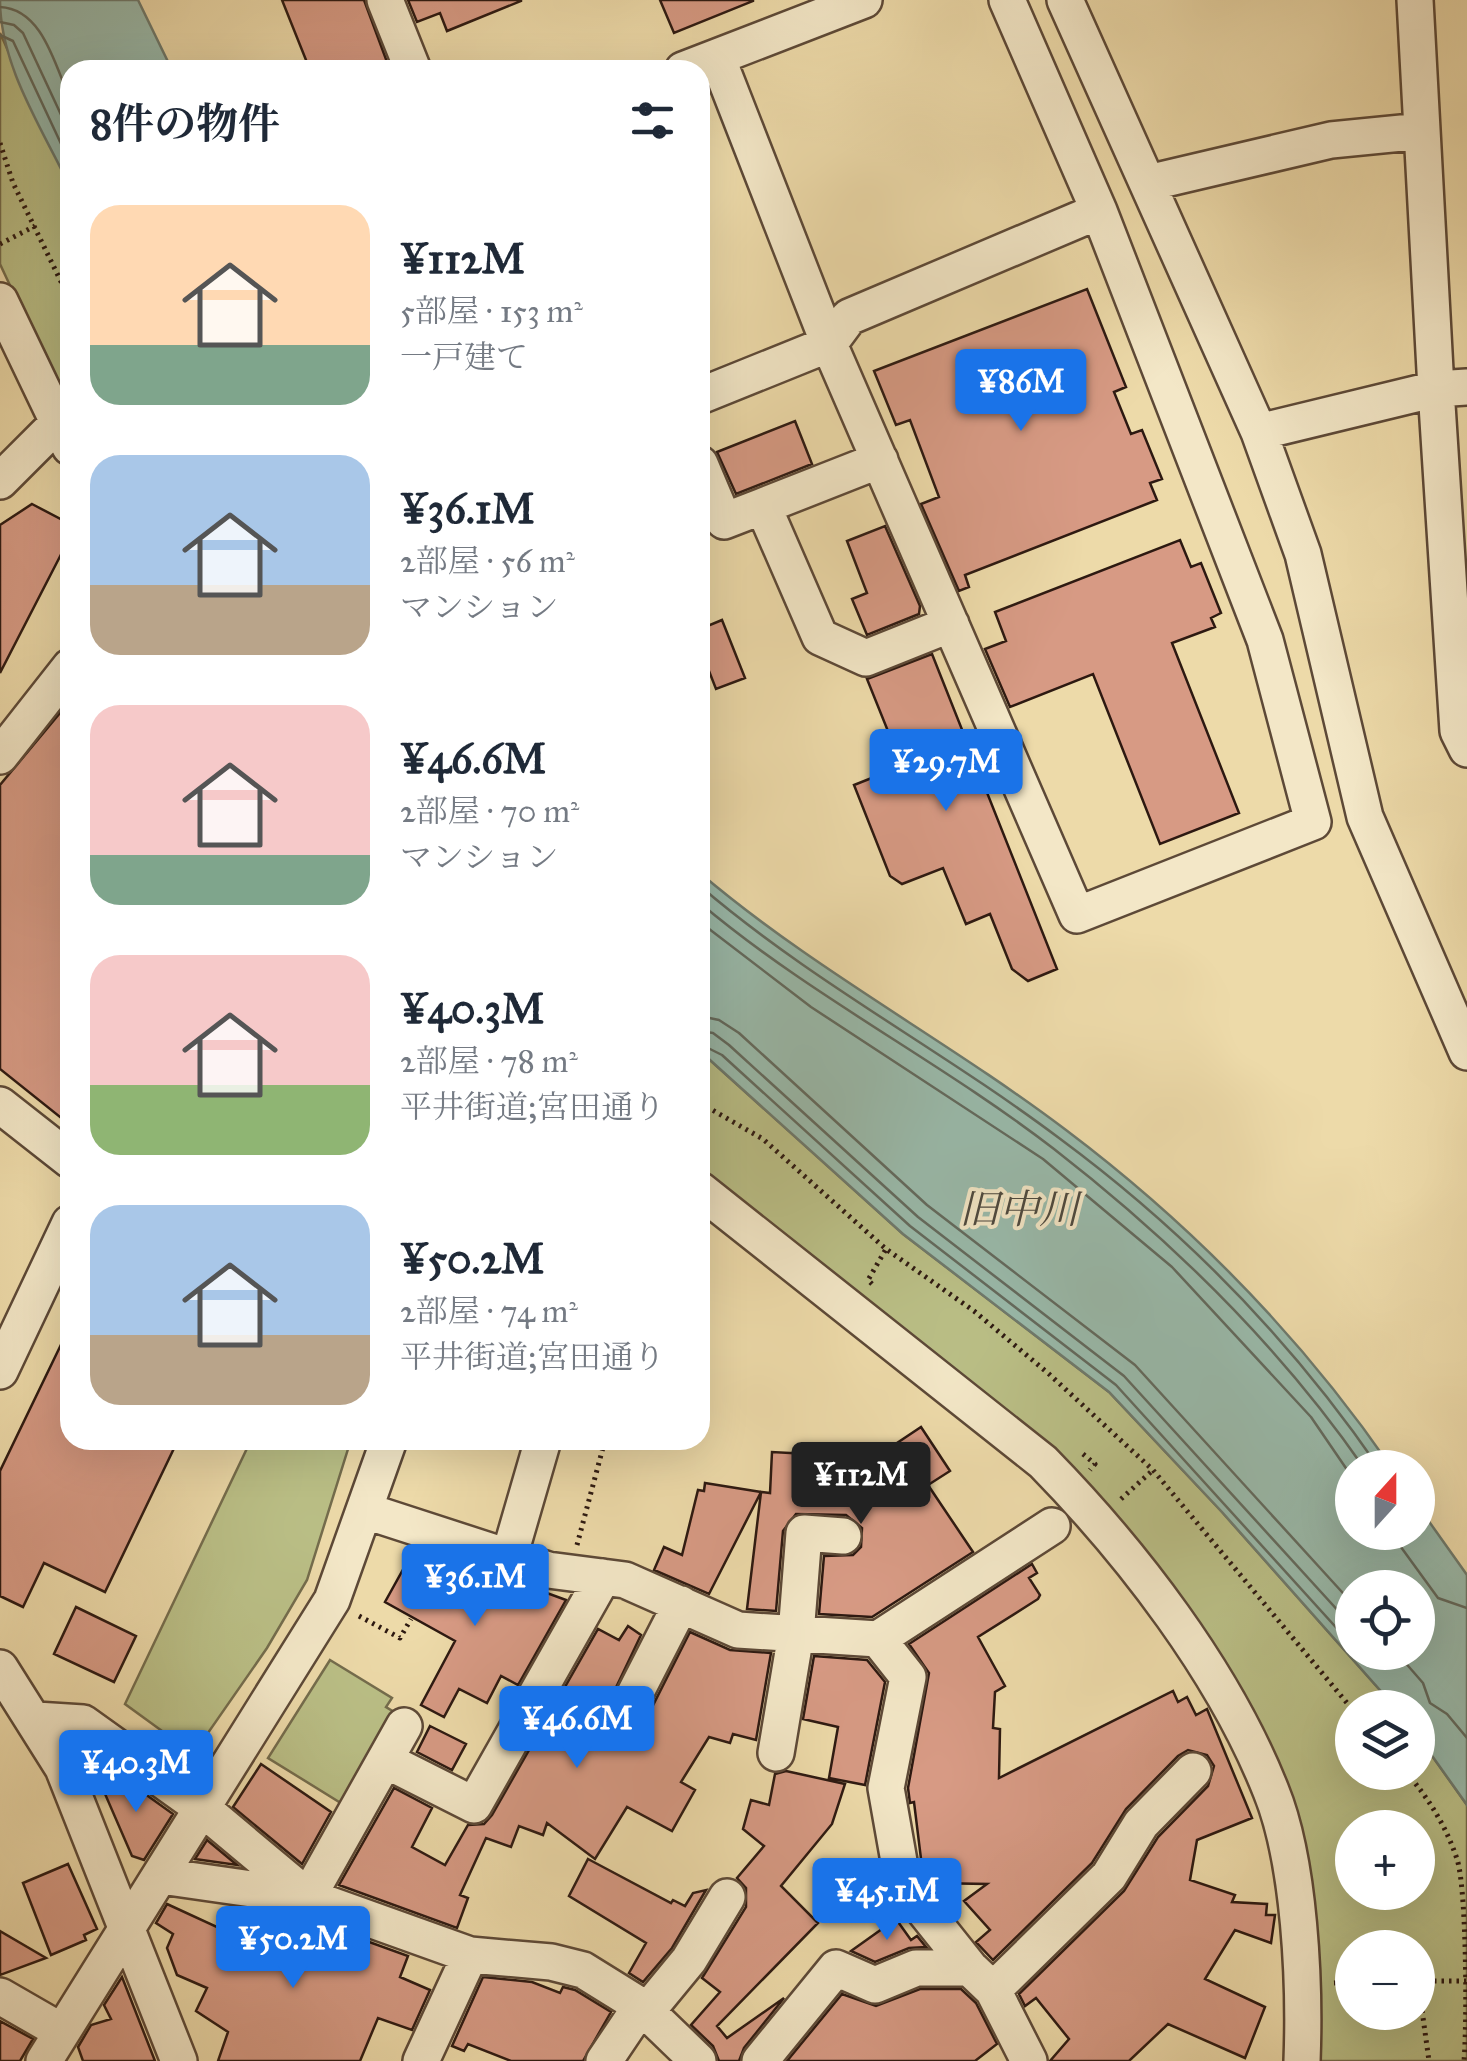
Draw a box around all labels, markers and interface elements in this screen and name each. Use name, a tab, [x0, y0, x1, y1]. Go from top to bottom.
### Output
icon: filters	[625, 93, 680, 148]
text: 8件の物件	[90, 98, 280, 150]
text: ¥112M	[400, 233, 525, 285]
icon: home	[170, 245, 290, 365]
text: 5部屋 · 153 m²	[400, 292, 583, 331]
text: 一戸建て	[400, 338, 528, 377]
pin: ¥86M	[962, 349, 1080, 434]
text: ¥86M	[977, 362, 1065, 401]
text: ¥36.1M	[400, 483, 535, 535]
icon: home	[170, 495, 290, 615]
text: 2部屋 · 56 m²	[400, 542, 575, 581]
text: マンション	[400, 588, 559, 627]
pin: ¥29.7M	[865, 729, 1027, 814]
text: ¥46.6M	[400, 733, 546, 785]
text: ¥29.7M	[892, 742, 1000, 781]
icon: home	[170, 745, 290, 865]
text: 2部屋 · 70 m²	[400, 792, 579, 831]
text: マンション	[400, 838, 559, 877]
text: ¥40.3M	[400, 983, 544, 1035]
icon: home	[170, 995, 290, 1115]
text: 2部屋 · 78 m²	[400, 1042, 578, 1081]
text: 平井街道;宮田通り	[400, 1088, 665, 1127]
water label: 旧中川	[959, 1185, 1083, 1234]
text: ¥50.2M	[400, 1233, 544, 1285]
icon: home	[170, 1245, 290, 1365]
text: 2部屋 · 74 m²	[400, 1292, 578, 1331]
text: 平井街道;宮田通り	[400, 1338, 665, 1377]
pin: ¥112M	[791, 1442, 931, 1527]
north arrow	[1335, 1450, 1435, 1550]
map controls	[1335, 1450, 1435, 2030]
text: ¥112M	[813, 1455, 909, 1494]
pin: ¥36.1M	[394, 1544, 556, 1629]
text: ¥36.1M	[424, 1557, 526, 1596]
button: locate	[1335, 1570, 1435, 1670]
pin: ¥46.6M	[496, 1686, 658, 1771]
button: layers	[1335, 1690, 1435, 1790]
text: ¥46.6M	[521, 1699, 633, 1738]
pin: ¥40.3M	[55, 1730, 217, 1815]
text: ¥40.3M	[81, 1743, 191, 1782]
button: +	[1335, 1810, 1435, 1910]
pin: ¥45.1M	[806, 1858, 968, 1943]
text: ¥45.1M	[834, 1871, 940, 1910]
pin: ¥50.2M	[212, 1906, 374, 1991]
text: ¥50.2M	[238, 1919, 348, 1958]
button: −	[1335, 1930, 1435, 2030]

